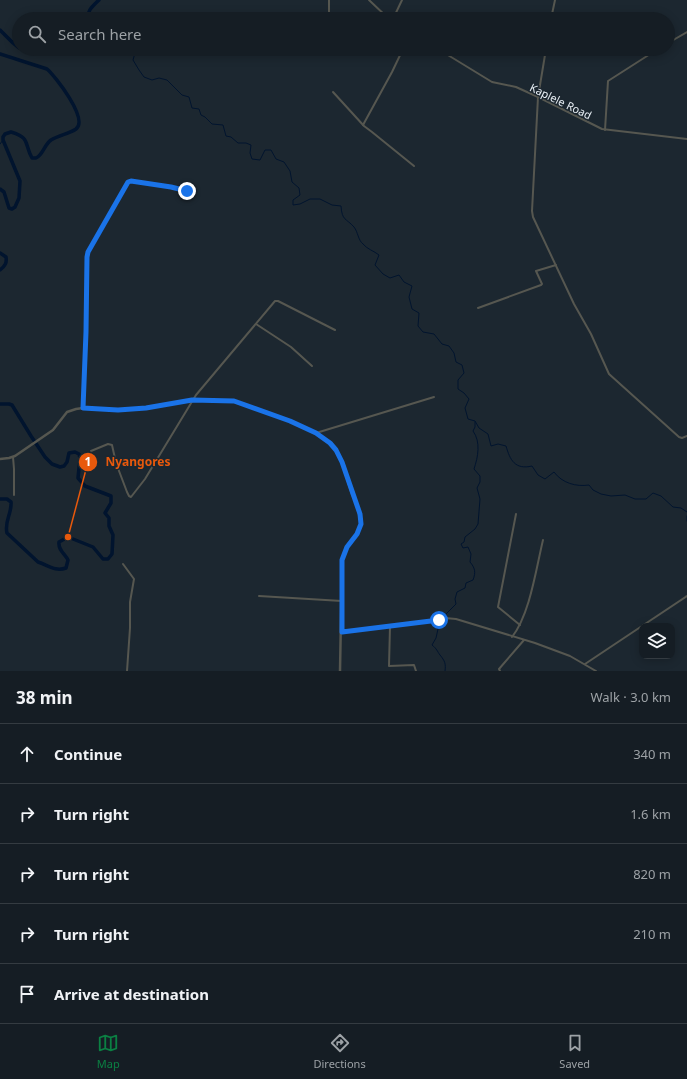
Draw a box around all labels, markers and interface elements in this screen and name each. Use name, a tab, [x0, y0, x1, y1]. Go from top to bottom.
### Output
search box	[12, 12, 675, 56]
icon: search	[26, 23, 48, 45]
text: Search here	[58, 24, 141, 44]
street label: Kaplele Road	[528, 80, 594, 122]
route end	[178, 182, 196, 200]
callout: Nyangores	[78, 450, 179, 474]
text: 1	[85, 453, 91, 470]
text: Nyangores	[106, 453, 171, 470]
route start	[430, 611, 448, 629]
map controls	[639, 623, 675, 659]
button: layers	[639, 623, 675, 659]
text: 38 min	[16, 686, 73, 709]
text: Walk · 3.0 km	[591, 688, 671, 706]
icon: ahead	[16, 743, 38, 765]
text: Continue	[54, 744, 122, 764]
text: 340 m	[633, 745, 671, 763]
icon: right	[16, 803, 38, 825]
text: Turn right	[54, 804, 129, 824]
text: 1.6 km	[630, 805, 671, 823]
icon: right	[16, 863, 38, 885]
text: Turn right	[54, 864, 129, 884]
text: 820 m	[633, 865, 671, 883]
icon: right	[16, 923, 38, 945]
text: Turn right	[54, 924, 129, 944]
text: 210 m	[633, 925, 671, 943]
icon: arrive	[16, 983, 38, 1005]
text: Arrive at destination	[54, 984, 209, 1004]
tab: Map	[97, 1032, 120, 1071]
tab: Directions	[313, 1032, 366, 1071]
tab: Saved	[559, 1032, 590, 1071]

